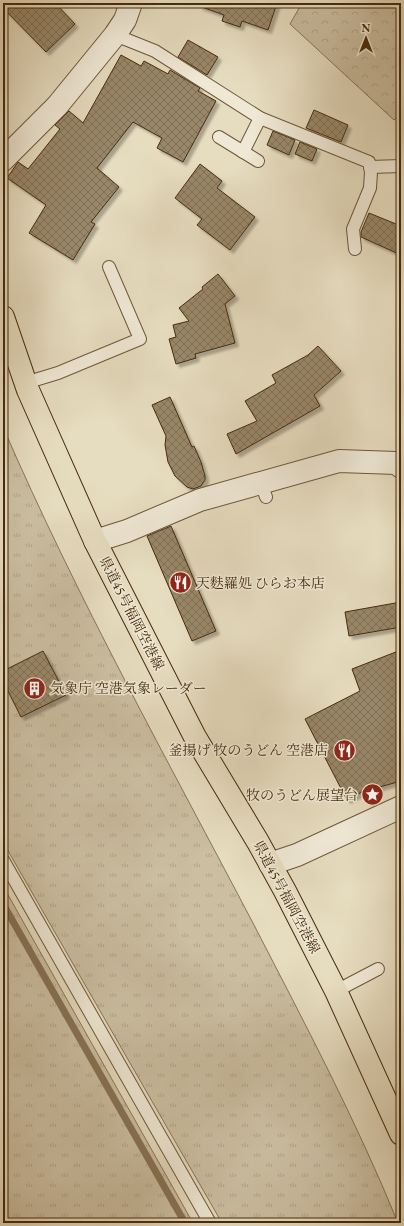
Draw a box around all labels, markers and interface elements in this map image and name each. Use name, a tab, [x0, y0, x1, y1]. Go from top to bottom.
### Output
north arrow	[346, 18, 386, 58]
text: N	[362, 21, 371, 35]
street label: 県道45号福岡空港線	[96, 553, 168, 673]
restaurant icon: 天麩羅処 ひらお本店	[168, 570, 194, 596]
place label: 天麩羅処 ひらお本店	[196, 574, 325, 592]
building icon: 気象庁 空港気象レーダー	[21, 675, 47, 701]
place label: 気象庁 空港気象レーダー	[50, 679, 207, 697]
restaurant icon: 釜揚げ 牧のうどん 空港店	[331, 737, 357, 763]
place label: 釜揚げ 牧のうどん 空港店	[168, 741, 328, 759]
place icon: 牧のうどん展望台	[360, 782, 386, 808]
place label: 牧のうどん展望台	[246, 786, 358, 804]
street label: 県道45号福岡空港線	[250, 837, 324, 957]

